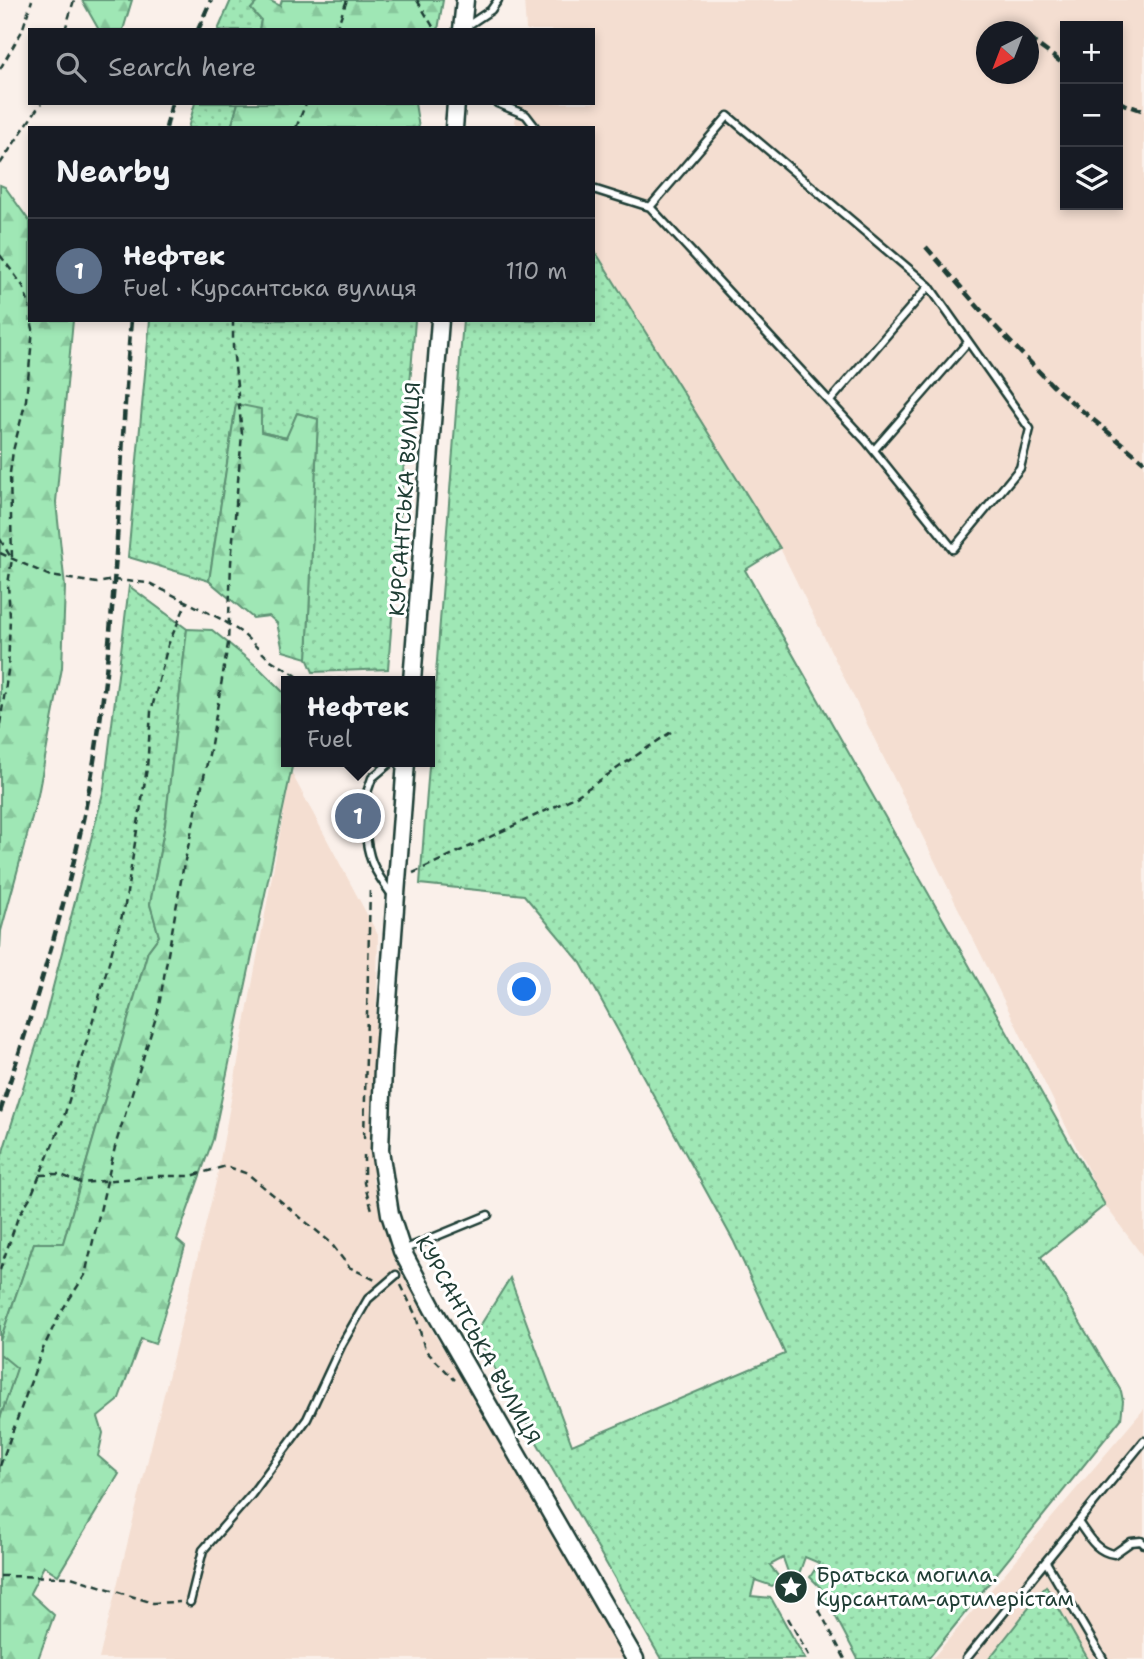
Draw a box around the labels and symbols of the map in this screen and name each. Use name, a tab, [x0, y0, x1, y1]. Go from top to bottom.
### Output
north arrow	[976, 21, 1039, 84]
street label: КУРСАНТСЬКА ВУЛИЦЯ	[383, 381, 427, 617]
pin: 1	[335, 790, 381, 842]
your location	[507, 972, 541, 1006]
street label: КУРСАНТСЬКА ВУЛИЦЯ	[409, 1230, 547, 1450]
place label: Братьска могила. Курсантам-артилерістам	[816, 1561, 1074, 1613]
place icon: Братьска могила. Курсантам-артилерістам	[772, 1568, 810, 1606]

